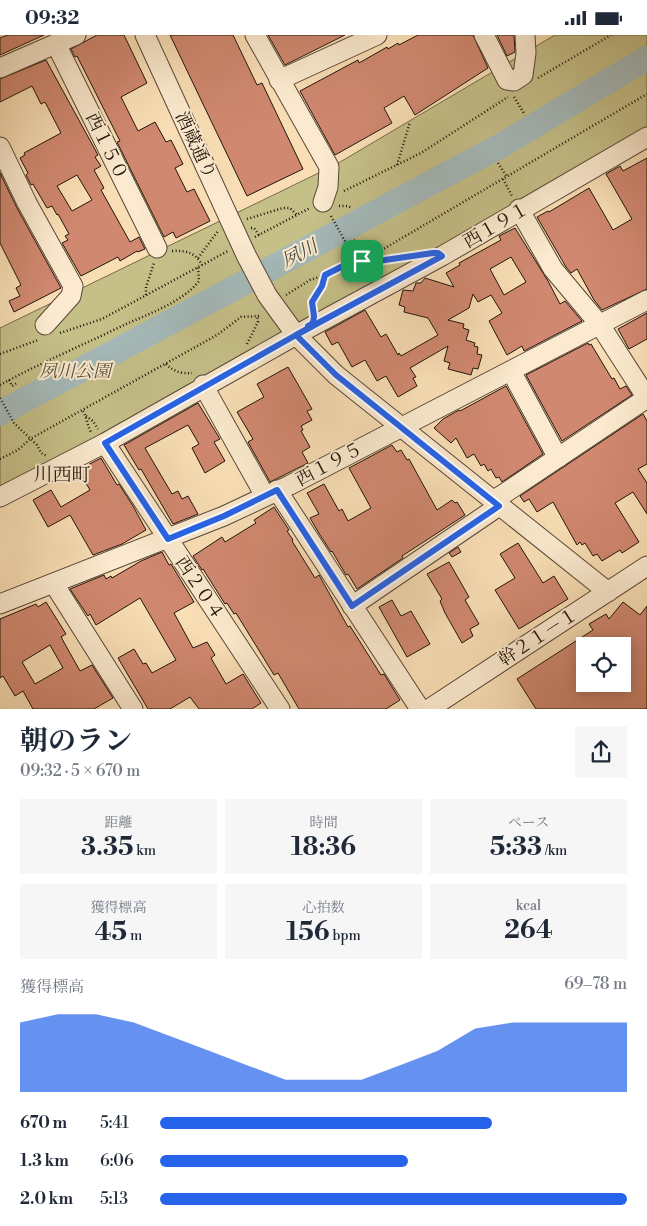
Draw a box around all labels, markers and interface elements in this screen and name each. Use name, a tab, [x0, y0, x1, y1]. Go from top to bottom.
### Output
text: 09:32	[25, 6, 79, 30]
street label: 酒蔵通り	[170, 108, 221, 183]
street label: 西１５０	[80, 109, 133, 184]
street label: 西１９１	[459, 197, 533, 253]
water label: 夙川	[277, 233, 324, 273]
pin	[341, 240, 383, 282]
icon: arrive	[348, 247, 376, 275]
park label: 夙川公園	[39, 360, 114, 383]
street label: 西１９５	[292, 437, 366, 491]
district label: 川西町	[33, 463, 91, 487]
street label: 西２０４	[170, 552, 229, 625]
street label: 幹２１－１	[494, 603, 582, 672]
map controls	[576, 637, 631, 692]
button: locate	[576, 637, 631, 692]
text: 朝のラン	[20, 724, 132, 759]
button: share	[575, 726, 627, 778]
text: 09:32 · 5 × 670 m	[20, 761, 140, 781]
text: 距離	[105, 814, 133, 832]
text: 時間	[310, 814, 338, 832]
text: ペース	[508, 814, 549, 832]
text: 3.35	[81, 832, 133, 863]
text: 18:36	[291, 832, 356, 863]
text: 5:33	[490, 832, 542, 863]
text: km	[133, 842, 156, 860]
text: /km	[542, 842, 567, 860]
text: kcal	[516, 897, 541, 915]
text: 獲得標高	[91, 899, 147, 917]
text: 心拍数	[303, 899, 345, 917]
text: 264	[504, 915, 553, 946]
text: 45	[95, 917, 127, 948]
text: 156	[286, 917, 330, 948]
text: m	[127, 927, 142, 945]
text: bpm	[330, 927, 361, 945]
text: 69–78 m	[564, 974, 627, 994]
text: 獲得標高	[20, 977, 84, 997]
text: 670 m	[20, 1113, 67, 1133]
text: 5:41	[100, 1113, 129, 1133]
text: 1.3 km	[20, 1151, 69, 1171]
text: 6:06	[100, 1151, 134, 1171]
text: 2.0 km	[20, 1189, 73, 1209]
text: 5:13	[100, 1189, 128, 1209]

